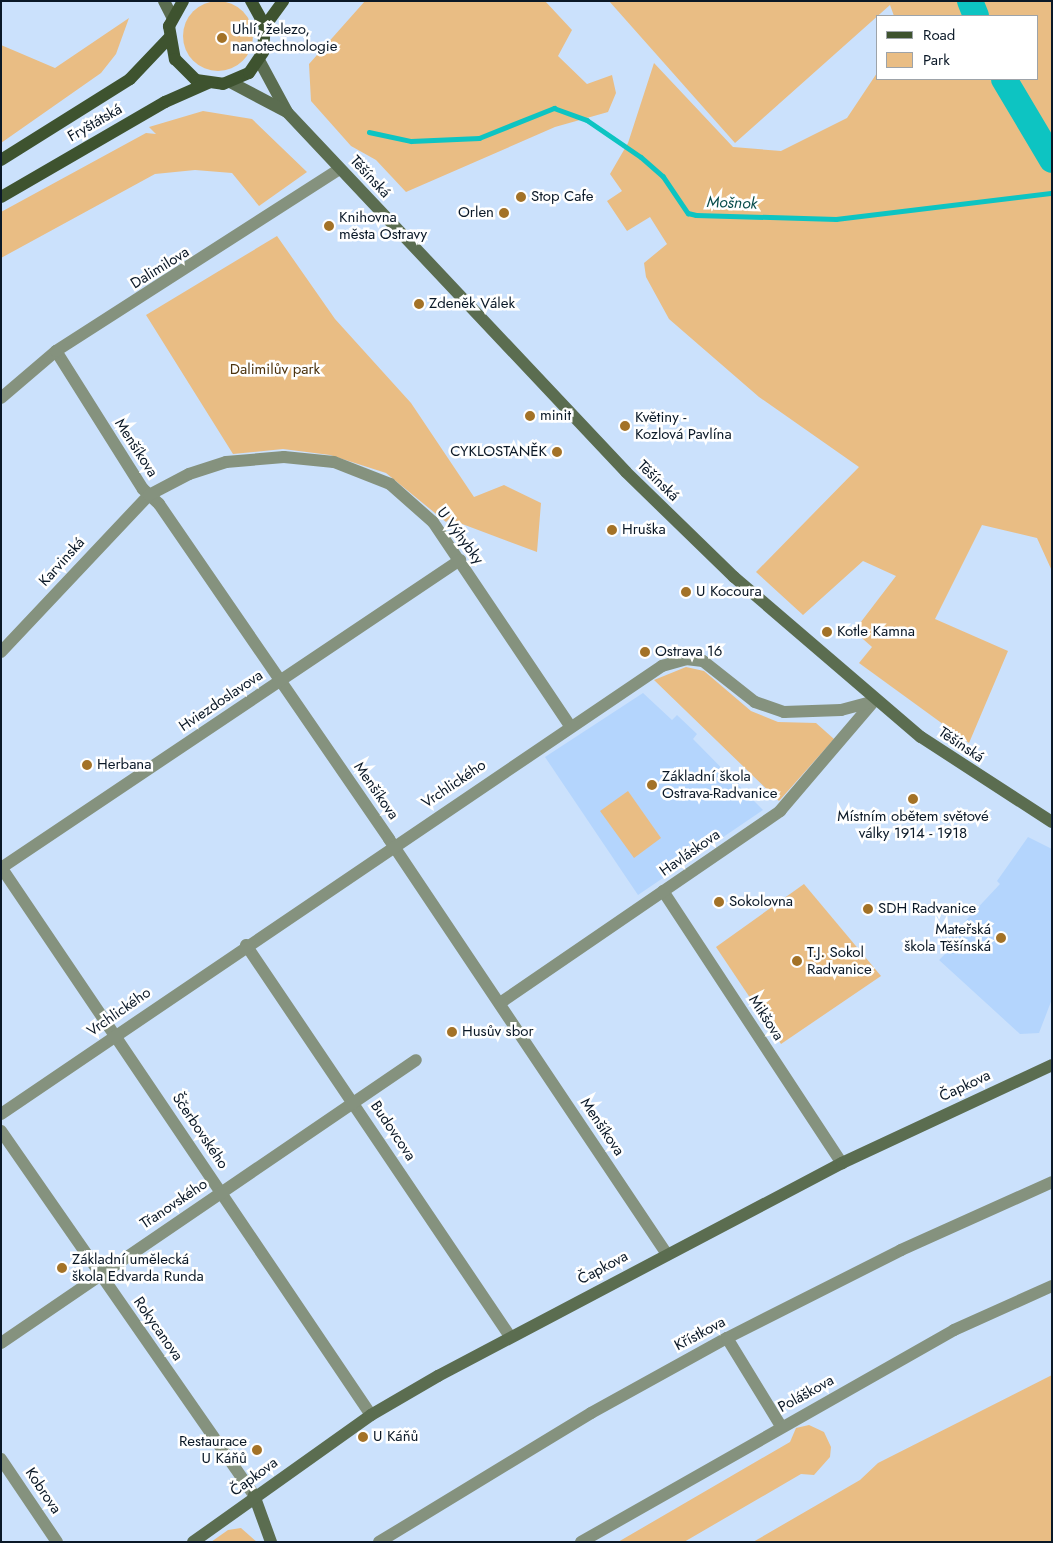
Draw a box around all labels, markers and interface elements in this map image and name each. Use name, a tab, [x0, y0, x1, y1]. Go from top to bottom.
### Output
legend	[876, 15, 1038, 80]
place label: Uhlí, železo, nanotechnologie	[232, 20, 337, 55]
text: Road	[923, 24, 955, 46]
marker: Uhlí, železo, nanotechnologie	[216, 32, 228, 44]
text: Park	[923, 49, 950, 71]
street label: Fryštátská	[65, 100, 125, 146]
street label: Těšínská	[346, 152, 394, 202]
place label: Stop Cafe	[531, 188, 594, 206]
marker: Stop Cafe	[515, 191, 527, 203]
water label: Mošnok	[706, 193, 758, 213]
place label: Orlen	[458, 204, 494, 222]
marker: Orlen	[498, 207, 510, 219]
place label: Knihovna města Ostravy	[339, 208, 427, 243]
marker: Knihovna města Ostravy	[323, 220, 335, 232]
street label: Dalimilova	[127, 243, 193, 293]
place label: Zdeněk Válek	[429, 295, 515, 313]
marker: Zdeněk Válek	[413, 298, 425, 310]
park label: Dalimilův park	[230, 361, 320, 379]
place label: minit	[540, 407, 571, 425]
place label: Květiny - Kozlová Pavlína	[635, 408, 732, 443]
marker: minit	[524, 410, 536, 422]
street label: Menšíkova	[111, 415, 161, 481]
marker: Květiny - Kozlová Pavlína	[619, 420, 631, 432]
place label: CYKLOSTANĚK	[450, 443, 547, 461]
marker: CYKLOSTANĚK	[551, 446, 563, 458]
street label: Těšínská	[633, 457, 683, 505]
street label: U Výhybky	[433, 504, 487, 568]
place label: Hruška	[622, 521, 666, 539]
marker: Hruška	[606, 524, 618, 536]
street label: Karvinská	[35, 534, 89, 590]
place label: U Kocoura	[696, 583, 762, 601]
marker: U Kocoura	[680, 586, 692, 598]
place label: Kotle Kamna	[837, 623, 915, 641]
marker: Kotle Kamna	[821, 626, 833, 638]
place label: Ostrava 16	[655, 643, 722, 661]
marker: Ostrava 16	[639, 646, 651, 658]
street label: Hviezdoslavova	[176, 666, 266, 736]
street label: Těšínská	[935, 723, 987, 767]
place label: Herbana	[97, 756, 151, 774]
street label: Vrchlického	[419, 756, 489, 812]
marker: Herbana	[81, 759, 93, 771]
street label: Menšíkova	[350, 759, 402, 823]
place label: Základní škola Ostrava-Radvanice	[662, 767, 777, 802]
marker: Základní škola Ostrava-Radvanice	[646, 779, 658, 791]
marker: Místním obětem světové války 1914 - 1918	[907, 793, 919, 805]
place label: Místním obětem světové války 1914 - 1918	[837, 807, 989, 842]
street label: Havláskova	[656, 826, 724, 880]
place label: Sokolovna	[729, 893, 793, 911]
marker: Sokolovna	[713, 896, 725, 908]
place label: SDH Radvanice	[878, 900, 976, 918]
marker: SDH Radvanice	[862, 903, 874, 915]
place label: Mateřská škola Těšínská	[904, 920, 991, 955]
marker: Mateřská škola Těšínská	[995, 932, 1007, 944]
place label: T.J. Sokol Radvanice	[807, 943, 872, 978]
marker: T.J. Sokol Radvanice	[791, 955, 803, 967]
street label: Vrchlického	[84, 984, 154, 1040]
street label: Mikšova	[745, 992, 787, 1044]
place label: Husův sbor	[462, 1023, 534, 1041]
marker: Husův sbor	[446, 1026, 458, 1038]
street label: Čapkova	[937, 1066, 993, 1106]
street label: Ščerbovského	[168, 1090, 232, 1172]
street label: Menšíkova	[576, 1095, 628, 1159]
street label: Budovcova	[367, 1098, 419, 1164]
street label: Třanovského	[137, 1175, 211, 1233]
street label: Čapkova	[575, 1247, 631, 1289]
place label: Základní umělecká škola Edvarda Runda	[72, 1250, 204, 1285]
marker: Základní umělecká škola Edvarda Runda	[56, 1262, 68, 1274]
street label: Rokycanova	[129, 1294, 187, 1364]
street label: Křístkova	[671, 1313, 729, 1355]
street label: Poláškova	[775, 1371, 837, 1417]
place label: U Káňů	[373, 1428, 418, 1446]
marker: U Káňů	[357, 1431, 369, 1443]
place label: Restaurace U Káňů	[179, 1432, 247, 1467]
marker: Restaurace U Káňů	[251, 1444, 263, 1456]
street label: Čapkova	[227, 1454, 281, 1500]
street label: Kobrova	[21, 1465, 65, 1517]

